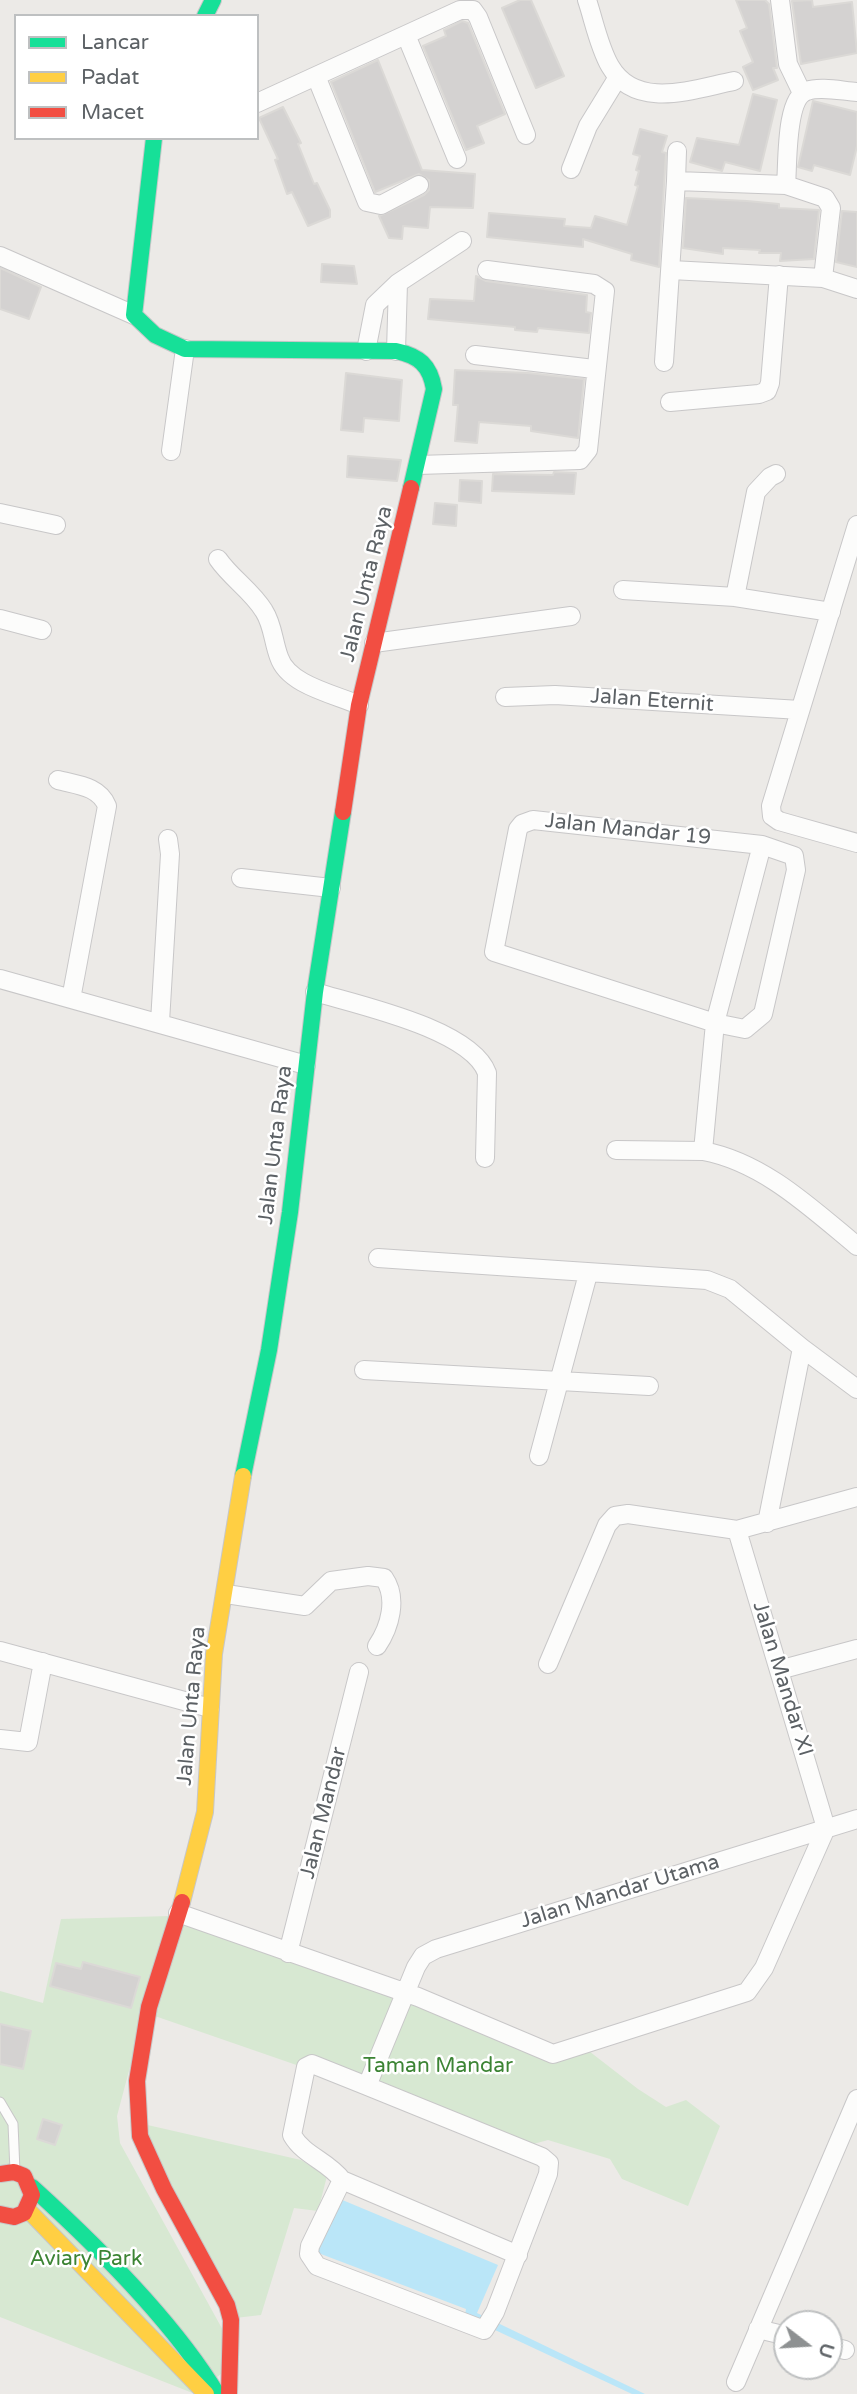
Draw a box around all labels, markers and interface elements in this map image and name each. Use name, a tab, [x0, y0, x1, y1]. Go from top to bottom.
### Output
legend	[14, 14, 259, 140]
text: Lancar	[81, 30, 149, 55]
text: Padat	[81, 65, 139, 90]
text: Macet	[81, 100, 144, 125]
street label: Jalan Unta Raya	[335, 503, 399, 665]
street label: Jalan Eternit	[589, 684, 715, 718]
street label: Jalan Mandar 19	[544, 809, 712, 851]
street label: Jalan Unta Raya	[254, 1064, 298, 1226]
street label: Jalan Mandar XI	[747, 1599, 817, 1759]
street label: Jalan Unta Raya	[172, 1625, 212, 1787]
street label: Jalan Mandar	[295, 1745, 353, 1881]
street label: Jalan Mandar Utama	[517, 1850, 723, 1934]
park label: Taman Mandar	[363, 2053, 513, 2079]
park label: Aviary Park	[30, 2246, 142, 2272]
north arrow	[773, 2310, 843, 2380]
text: U	[814, 2340, 839, 2361]

